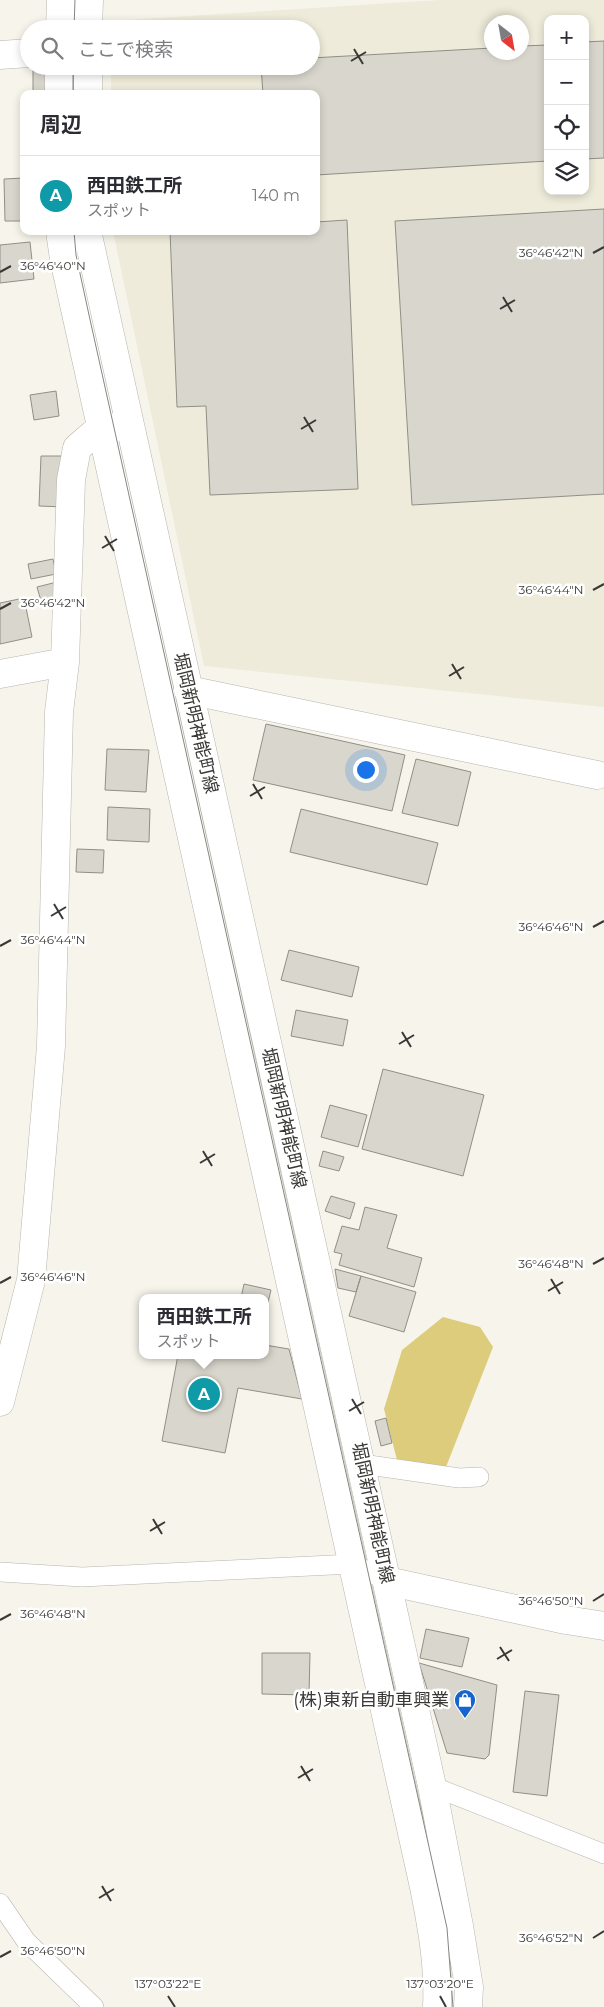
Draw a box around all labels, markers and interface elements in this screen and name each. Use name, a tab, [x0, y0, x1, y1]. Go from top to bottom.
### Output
north arrow	[484, 15, 529, 60]
map controls	[544, 15, 589, 195]
button: +	[544, 15, 589, 60]
search box	[20, 20, 320, 75]
icon: search	[38, 34, 66, 62]
text: ここで検索	[78, 38, 173, 61]
button: −	[544, 60, 589, 105]
button: locate	[544, 105, 589, 150]
text: 周辺	[40, 112, 82, 137]
button: layers	[544, 150, 589, 195]
text: 西田鉄工所	[87, 174, 182, 197]
text: A	[50, 186, 62, 205]
text: 140 m	[252, 186, 300, 205]
text: スポット	[87, 201, 151, 220]
text: 36°46'42"N	[519, 245, 583, 260]
text: 36°46'40"N	[20, 258, 86, 273]
text: 36°46'44"N	[518, 582, 584, 597]
text: 36°46'42"N	[21, 595, 85, 610]
street label: 堀岡新明神能町線	[169, 650, 223, 796]
your location	[353, 757, 379, 783]
text: 36°46'46"N	[519, 919, 583, 934]
text: 36°46'44"N	[20, 932, 86, 947]
street label: 堀岡新明神能町線	[257, 1045, 311, 1191]
text: 36°46'48"N	[518, 1256, 584, 1271]
text: 36°46'46"N	[21, 1269, 85, 1284]
popup	[139, 1294, 269, 1359]
text: 西田鉄工所	[156, 1305, 252, 1328]
text: スポット	[156, 1332, 221, 1351]
pin: A	[188, 1375, 220, 1413]
street label: 堀岡新明神能町線	[347, 1440, 399, 1586]
text: 36°46'50"N	[518, 1593, 584, 1608]
text: 36°46'48"N	[20, 1606, 86, 1621]
shop icon: (株)東新自動車興業	[453, 1688, 477, 1719]
place label: (株)東新自動車興業	[293, 1689, 449, 1711]
text: 36°46'52"N	[519, 1930, 583, 1945]
text: 36°46'50"N	[20, 1943, 86, 1958]
text: 137°03'22"E	[135, 1976, 201, 1991]
text: 137°03'20"E	[406, 1976, 474, 1991]

